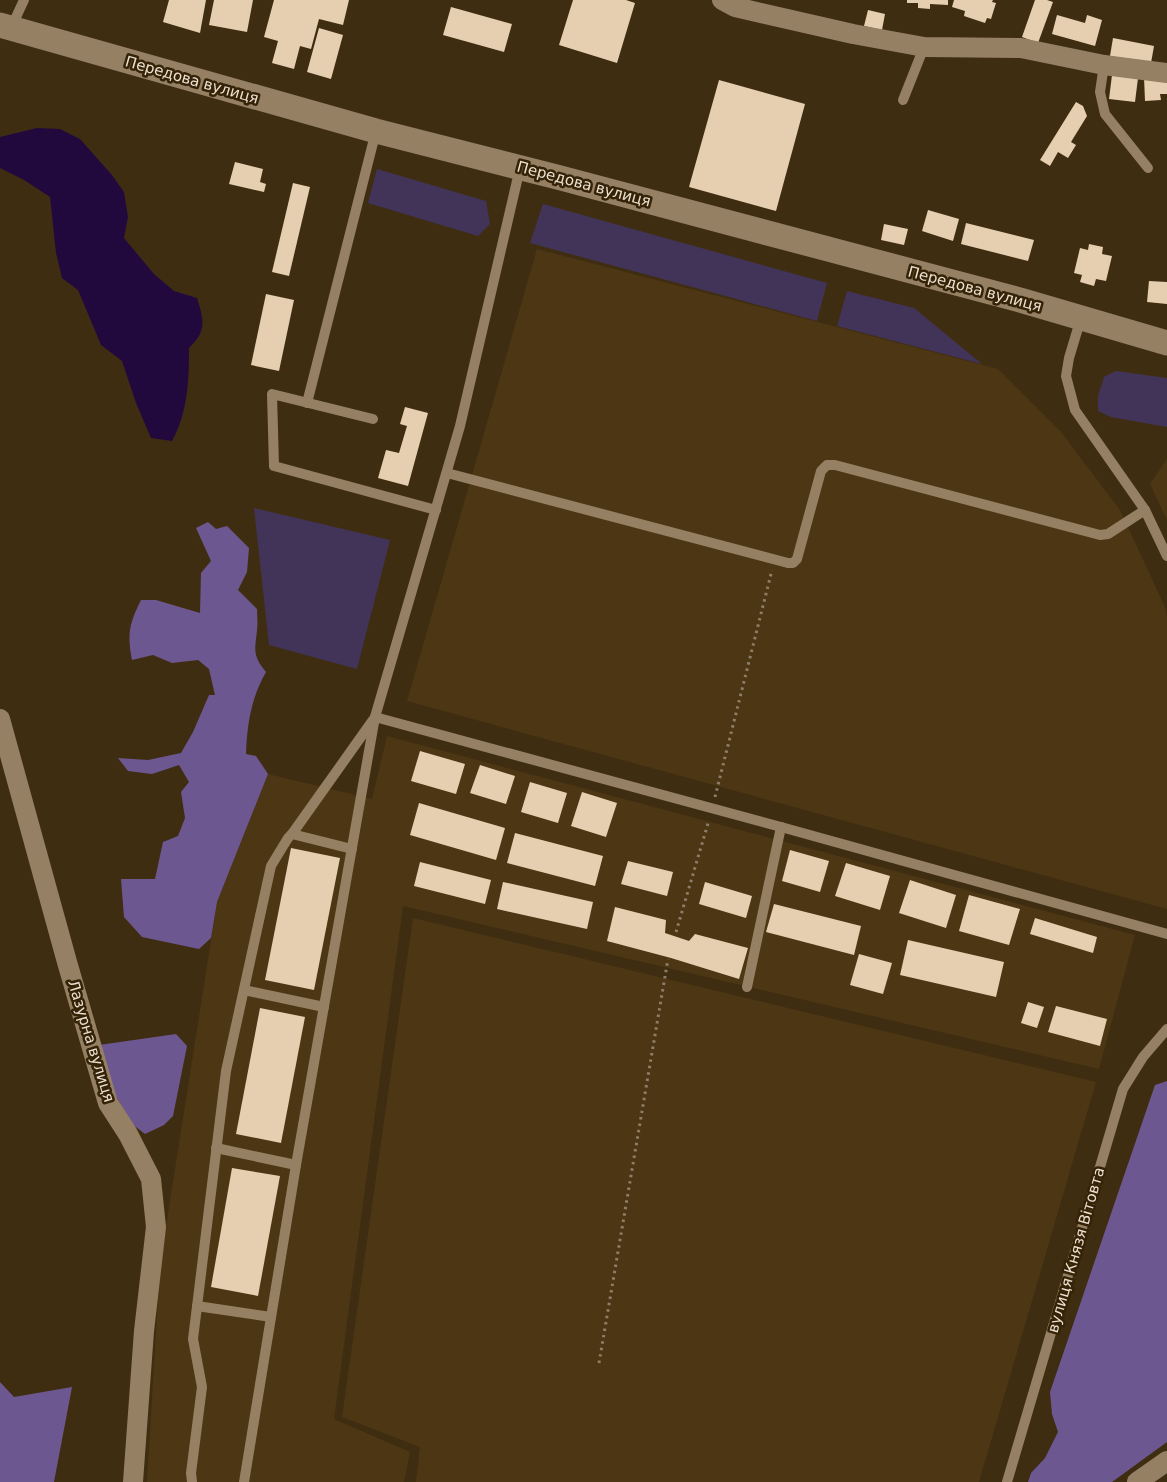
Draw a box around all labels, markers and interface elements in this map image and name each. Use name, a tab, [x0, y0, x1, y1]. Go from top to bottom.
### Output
street label: Передова вулиця	[123, 52, 261, 108]
street label: Передова вулиця	[515, 157, 653, 211]
street label: Передова вулиця	[906, 262, 1044, 316]
street label: Лазурна вулиця	[64, 978, 118, 1104]
street label: вулиця Князя Вітовта	[1044, 1165, 1108, 1335]

